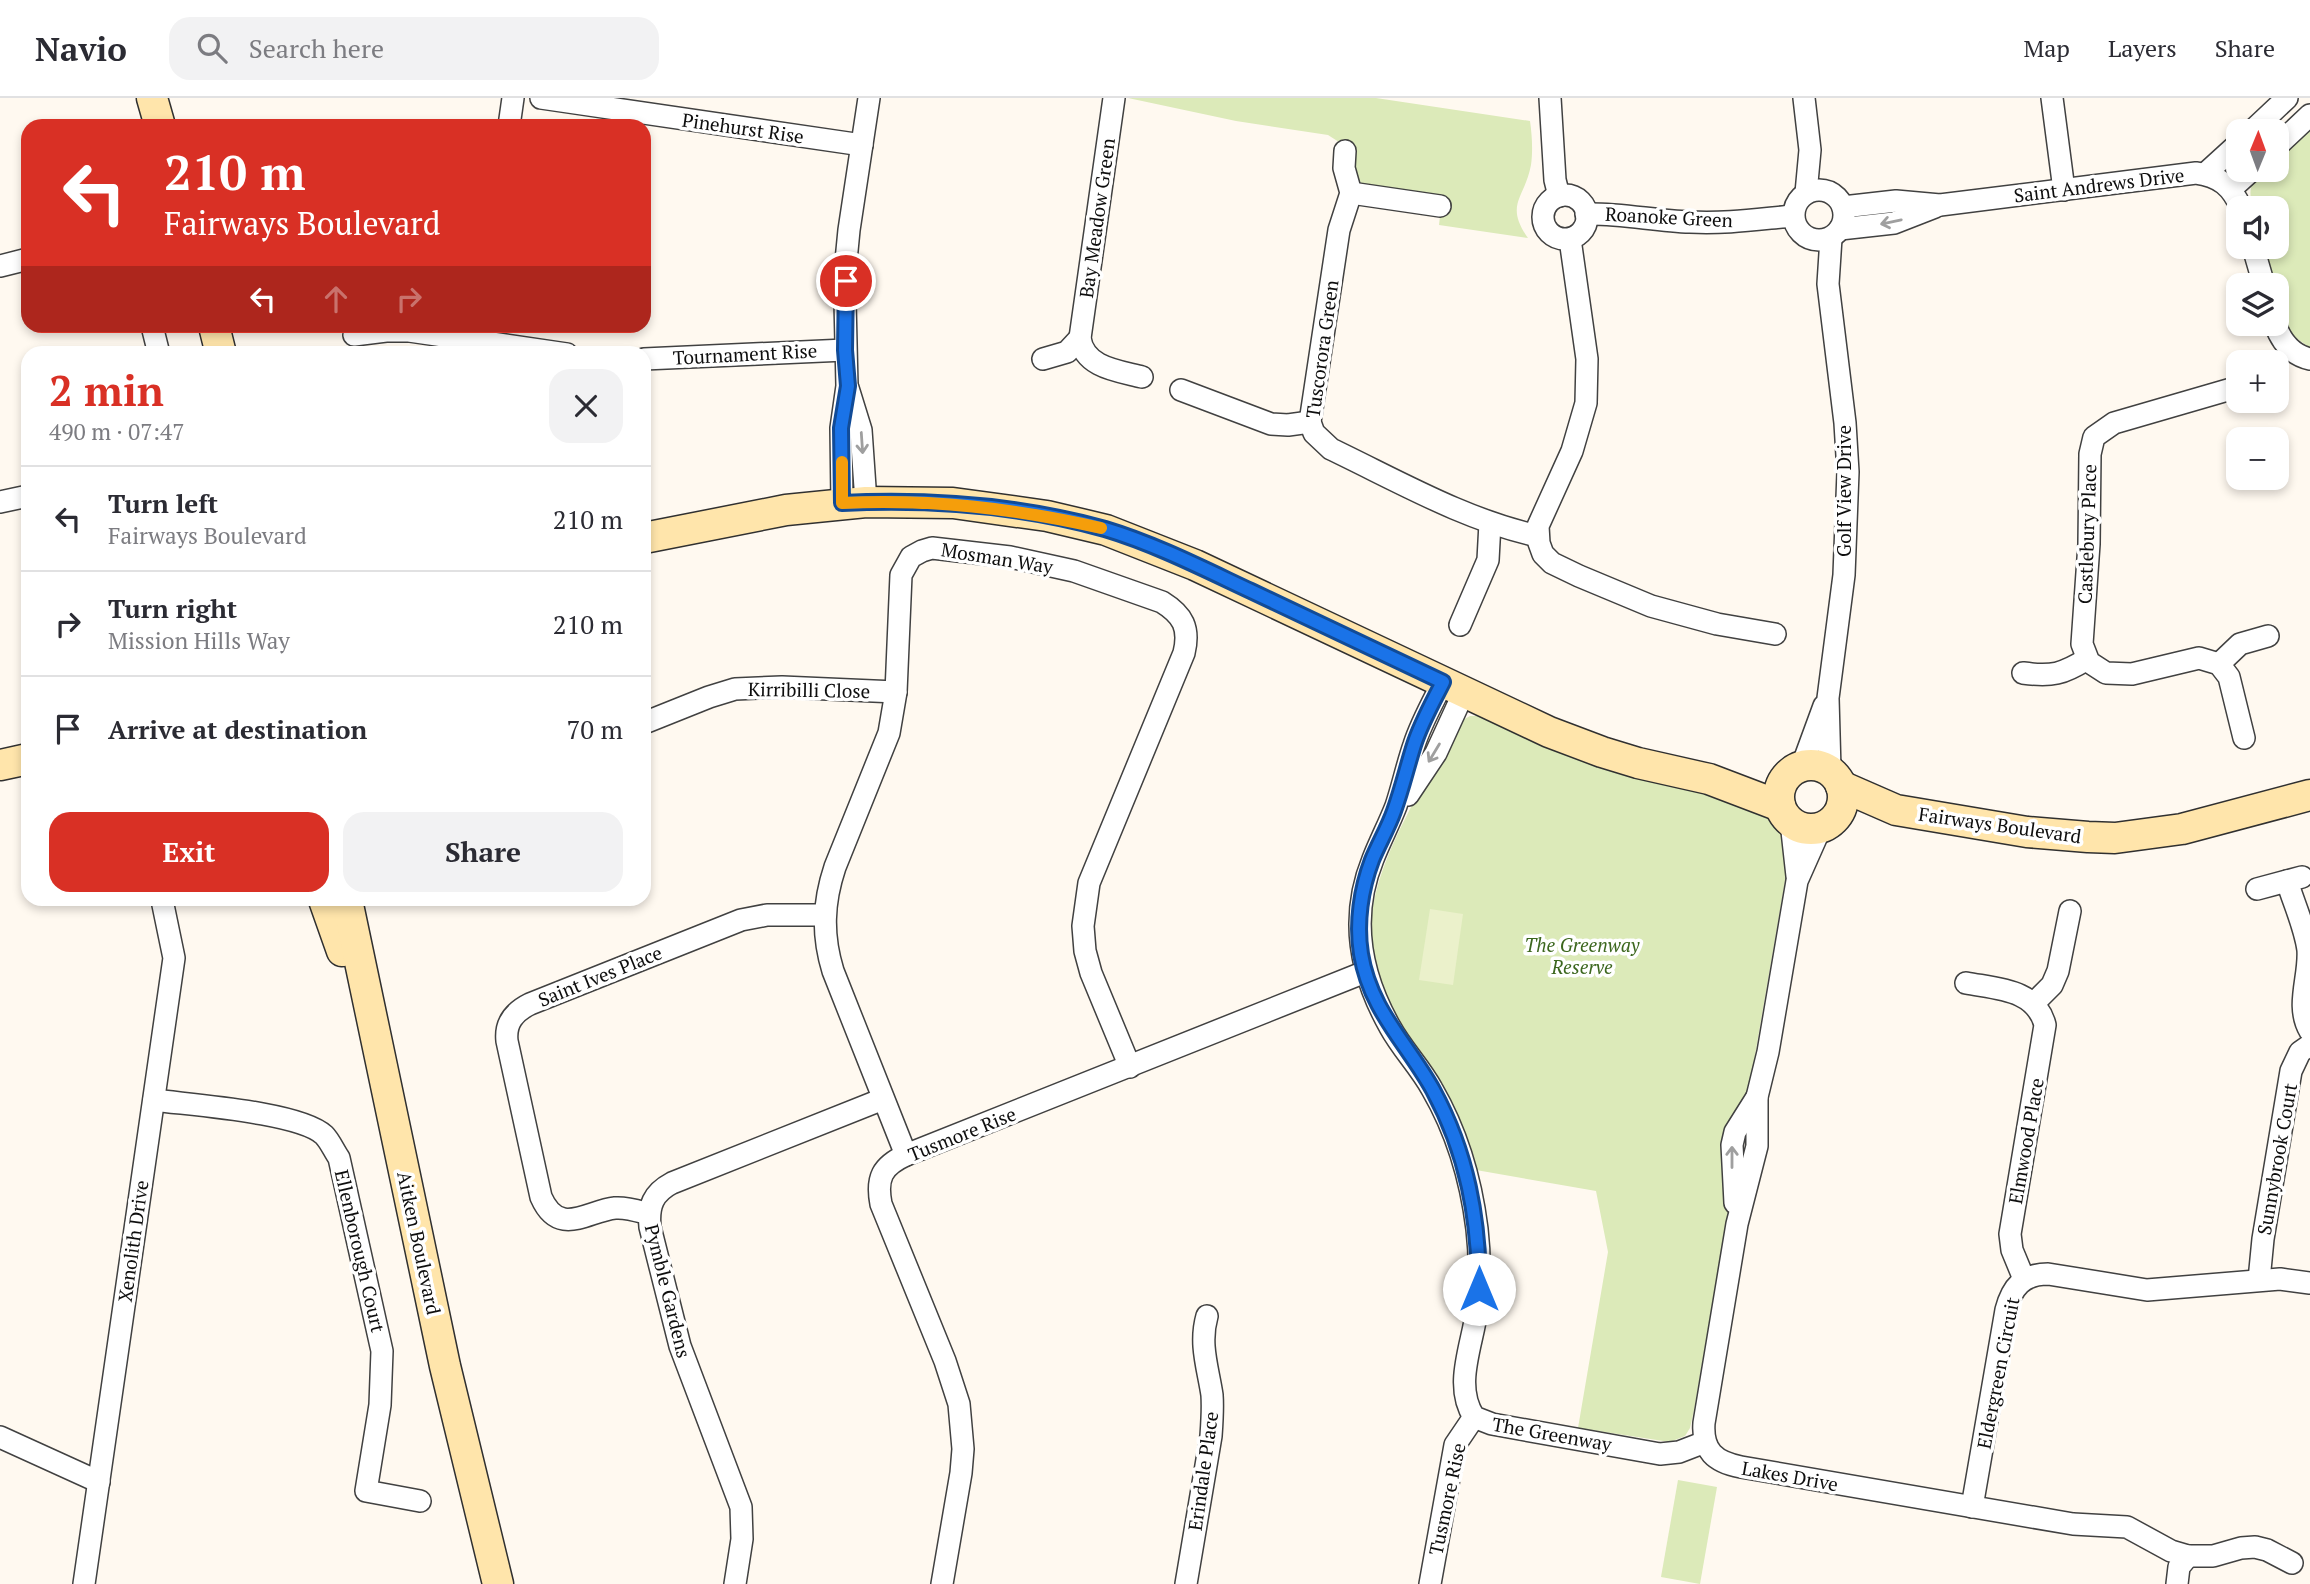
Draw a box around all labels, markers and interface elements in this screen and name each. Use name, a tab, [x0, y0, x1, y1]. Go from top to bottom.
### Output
search box	[169, 17, 659, 80]
text: Navio	[35, 27, 127, 70]
icon: search	[193, 29, 231, 67]
text: Search here	[249, 31, 384, 65]
text: Map	[2023, 32, 2070, 64]
text: Layers	[2108, 32, 2177, 64]
text: Share	[2215, 32, 2275, 64]
street label: Pinehurst Rise	[681, 107, 806, 148]
north arrow	[2226, 119, 2289, 182]
map controls	[2226, 119, 2289, 490]
street label: Bay Meadow Green	[1073, 136, 1120, 299]
text: 210 m	[164, 139, 306, 204]
icon: left	[49, 147, 140, 238]
street label: Saint Andrews Drive	[2012, 162, 2186, 207]
button: sound	[2226, 196, 2289, 259]
street label: Roanoke Green	[1604, 201, 1734, 232]
text: Fairways Boulevard	[164, 202, 440, 244]
one-way arrow	[1880, 215, 1903, 229]
pin	[816, 251, 876, 311]
icon: arrive	[827, 262, 865, 300]
button: layers	[2226, 273, 2289, 336]
street label: Tuscorora Green	[1299, 278, 1344, 420]
icon: left	[244, 280, 282, 318]
icon: ahead	[317, 280, 355, 318]
icon: right	[390, 280, 428, 318]
street label: Tournament Rise	[672, 337, 818, 370]
button: +	[2226, 350, 2289, 413]
text: 2 min	[49, 362, 164, 418]
button: close	[549, 369, 623, 443]
text: 490 m · 07:47	[49, 416, 184, 447]
street label: Golf View Drive	[1831, 425, 1856, 557]
button: −	[2226, 427, 2289, 490]
one-way arrow	[856, 431, 869, 454]
street label: Castlebury Place	[2072, 463, 2101, 604]
text: Turn left	[108, 486, 218, 520]
icon: left	[49, 500, 87, 538]
text: 210 m	[553, 502, 623, 536]
text: Fairways Boulevard	[108, 520, 307, 551]
street label: Mosman Way	[939, 536, 1055, 579]
text: Turn right	[108, 591, 237, 625]
icon: right	[49, 605, 87, 643]
text: 210 m	[553, 607, 623, 641]
text: Mission Hills Way	[108, 625, 290, 656]
street label: Kirribilli Close	[748, 676, 870, 703]
icon: arrive	[49, 710, 87, 748]
text: Arrive at destination	[108, 712, 367, 746]
text: 70 m	[567, 712, 623, 746]
one-way arrow	[1427, 743, 1441, 763]
street label: Fairways Boulevard	[1917, 801, 2084, 848]
button: Exit	[49, 812, 329, 892]
button: Share	[343, 812, 623, 892]
park label: The Greenway Reserve	[1525, 932, 1641, 979]
street label: Saint Ives Place	[534, 939, 665, 1012]
street label: Elmwood Place	[2002, 1076, 2049, 1206]
street label: Sunnybrook Court	[2251, 1081, 2302, 1237]
street label: Tusmore Rise	[904, 1101, 1019, 1167]
one-way arrow	[1725, 1146, 1739, 1169]
street label: Ellenborough Court	[330, 1167, 391, 1335]
street label: Aitken Boulevard	[392, 1169, 447, 1317]
street label: Xenolith Drive	[112, 1178, 153, 1303]
street label: Pymble Gardens	[640, 1221, 697, 1360]
position arrow	[1442, 1252, 1516, 1326]
street label: Eldergreen Circuit	[1971, 1295, 2024, 1451]
street label: Erindale Place	[1182, 1410, 1223, 1532]
street label: The Greenway	[1490, 1411, 1614, 1456]
street label: Tusmore Rise	[1422, 1440, 1471, 1557]
street label: Lakes Drive	[1740, 1455, 1840, 1496]

